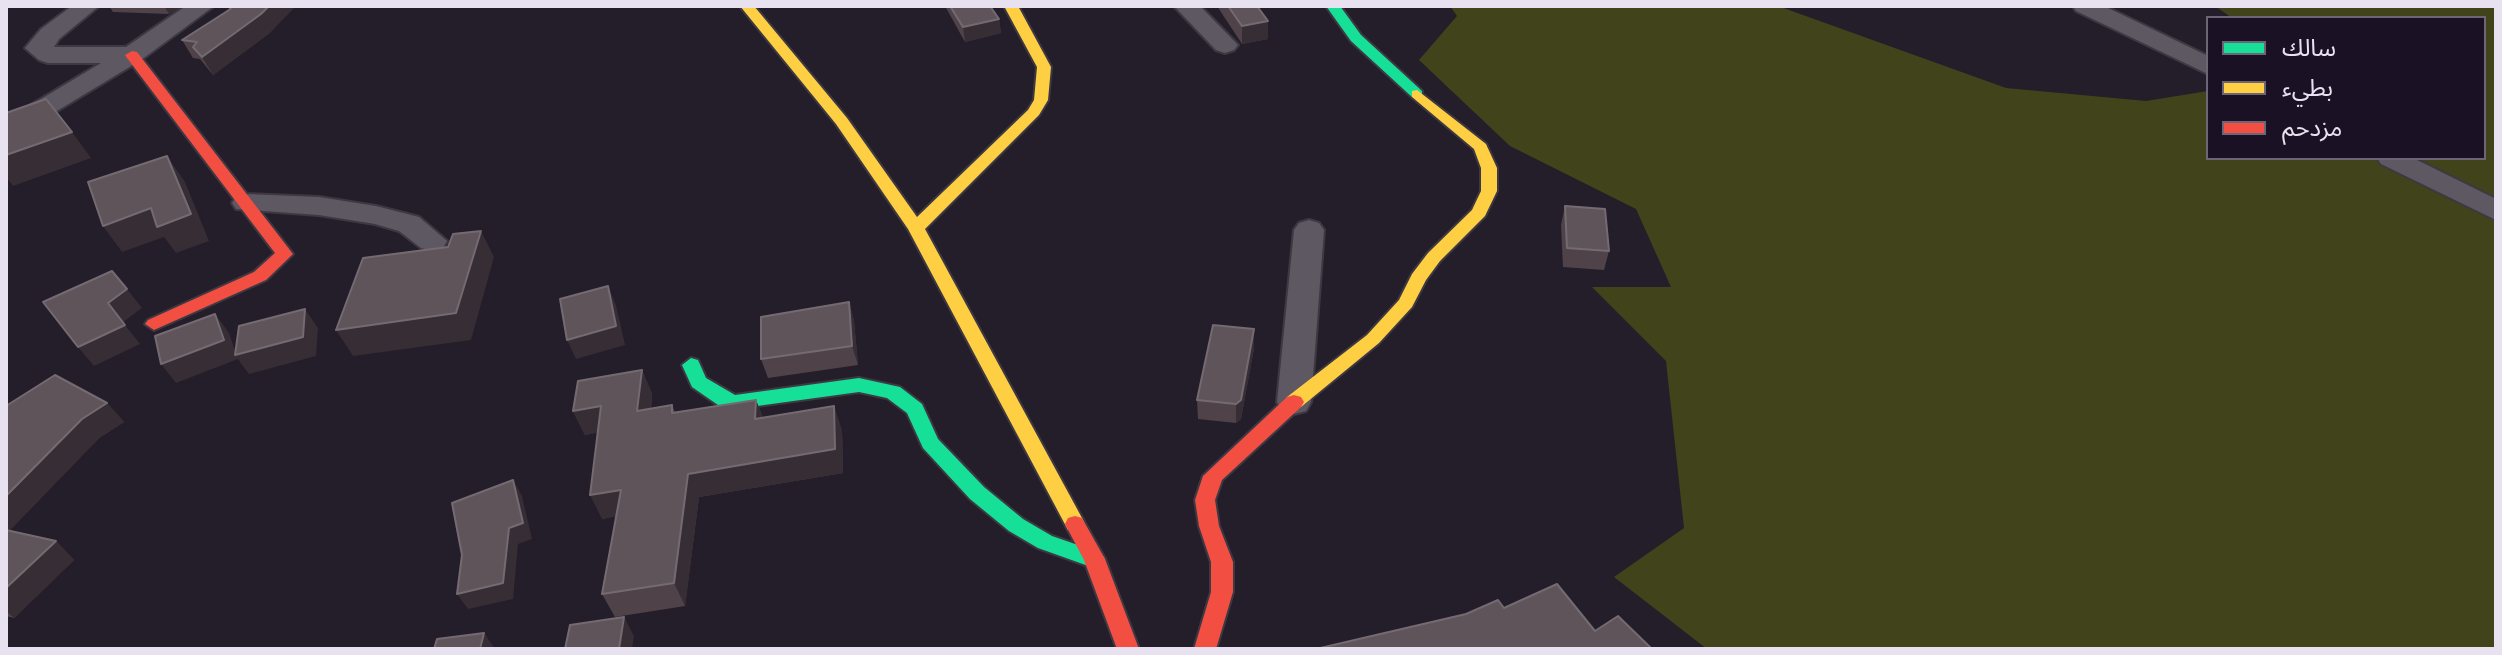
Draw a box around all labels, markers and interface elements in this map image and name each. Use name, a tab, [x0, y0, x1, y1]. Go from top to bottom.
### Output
legend	[2206, 16, 2486, 160]
text: سالك	[2282, 34, 2336, 63]
text: بطيء	[2282, 74, 2333, 103]
text: مزدحم	[2282, 114, 2342, 143]

